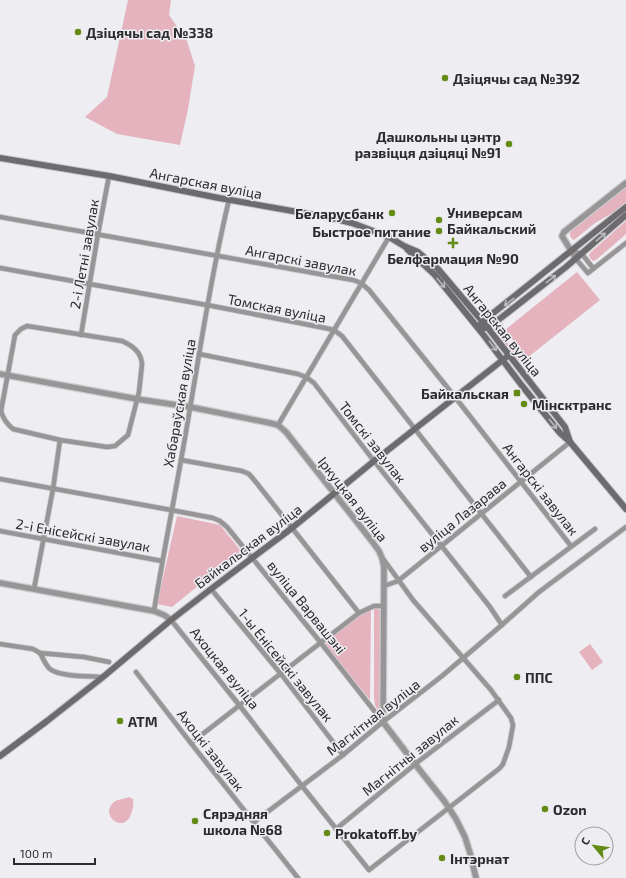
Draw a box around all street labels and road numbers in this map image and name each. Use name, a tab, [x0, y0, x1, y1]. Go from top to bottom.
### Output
street label: Ангарская вуліца	[148, 164, 264, 202]
street label: 2-і Летні завулак	[66, 197, 102, 310]
street label: Ангарскі завулак	[244, 241, 358, 279]
street label: Ангарская вуліца	[460, 280, 546, 380]
street label: Томская вуліца	[226, 290, 328, 326]
street label: Хабараўская вуліца	[159, 337, 199, 469]
street label: Томскі завулак	[336, 398, 410, 486]
street label: Ангарскі завулак	[500, 439, 583, 539]
street label: Іркуцкая вуліца	[315, 453, 391, 545]
street label: вуліца Лазарава	[415, 474, 509, 556]
street label: Байкальская вуліца	[191, 500, 305, 592]
street label: 2-і Енісейскі завулак	[14, 515, 152, 555]
street label: вуліца Варвашэні	[264, 557, 350, 657]
street label: 1-ы Енісейскі завулак	[235, 605, 337, 725]
street label: Ахоцкая вуліца	[187, 624, 263, 712]
street label: Магнітная вуліца	[323, 675, 423, 759]
street label: Ахоцкі завулак	[174, 706, 248, 795]
street label: Магнітны завулак	[358, 711, 462, 799]

